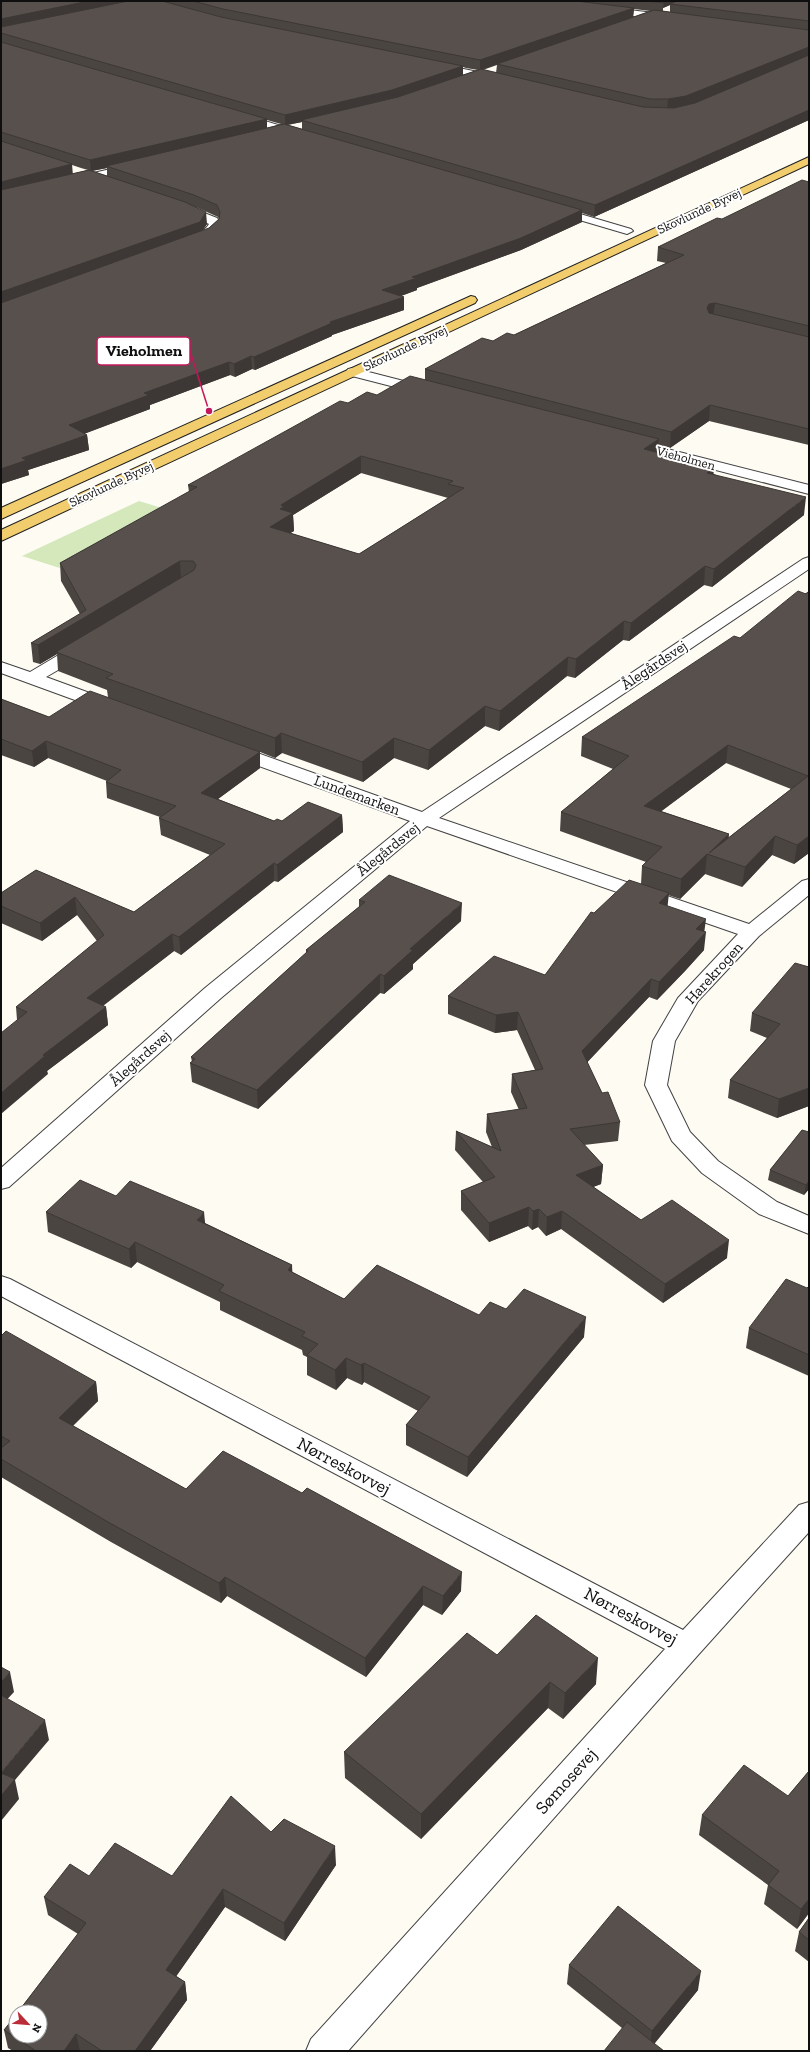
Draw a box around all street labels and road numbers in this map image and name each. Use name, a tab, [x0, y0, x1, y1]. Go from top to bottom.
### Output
street label: Skovlunde Byvej	[655, 185, 744, 238]
street label: Skovlunde Byvej	[361, 322, 450, 375]
street label: Vieholmen	[654, 443, 717, 473]
street label: Skovlunde Byvej	[67, 458, 156, 511]
street label: Ålegårdsvej	[618, 636, 690, 694]
street label: Lundemarken	[312, 771, 403, 819]
street label: Ålegårdsvej	[353, 818, 423, 880]
street label: Harekrogen	[681, 938, 747, 1008]
street label: Ålegårdsvej	[106, 1026, 174, 1090]
street label: Nørreskovvej	[294, 1432, 394, 1500]
street label: Nørreskovvej	[581, 1582, 681, 1650]
street label: Sømosevej	[531, 1743, 601, 1819]

